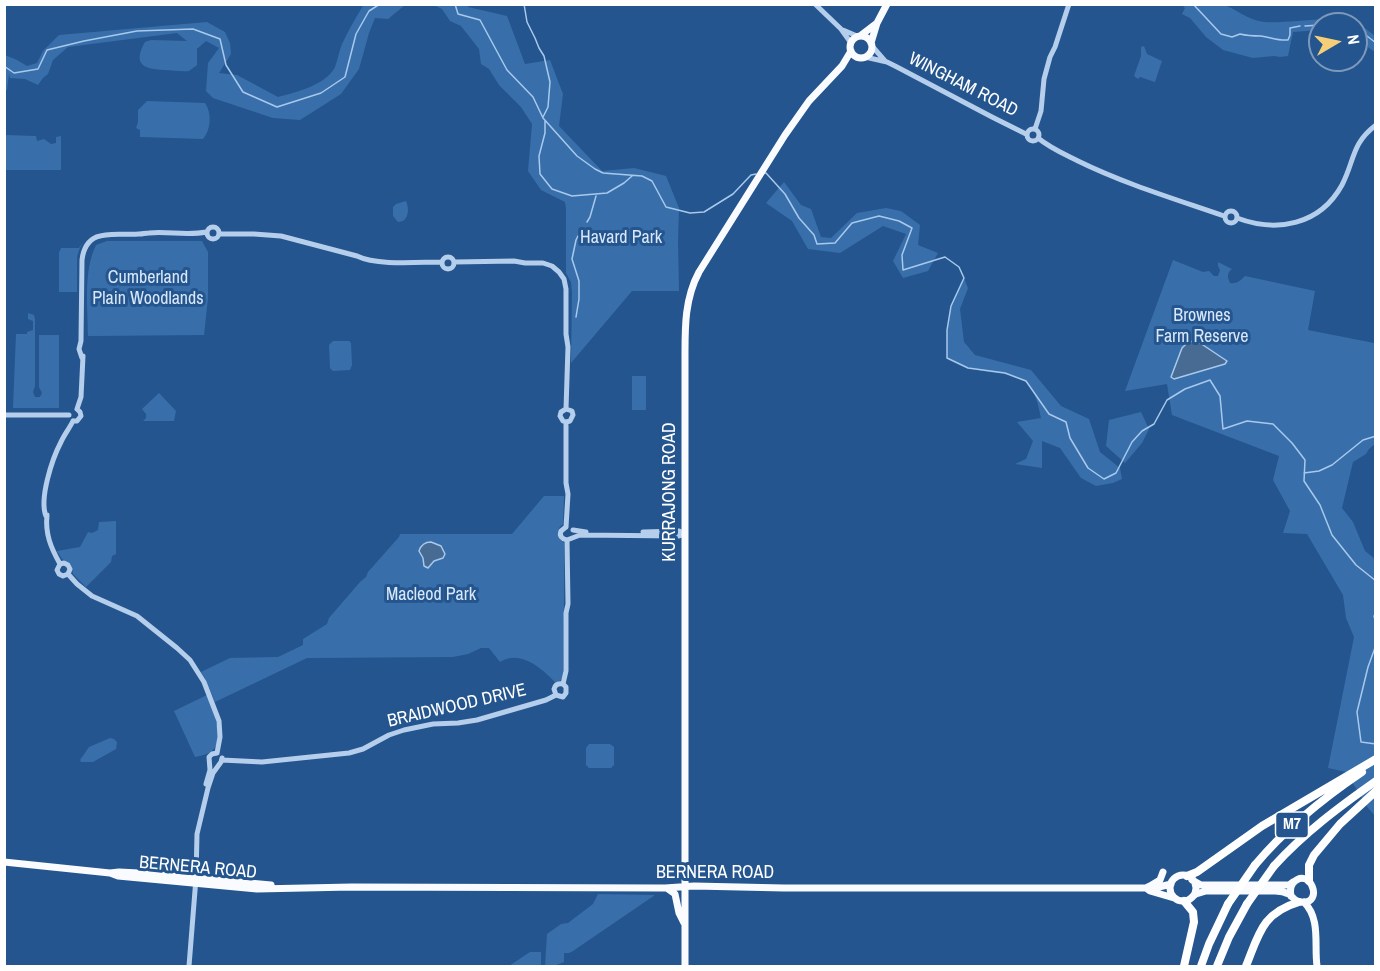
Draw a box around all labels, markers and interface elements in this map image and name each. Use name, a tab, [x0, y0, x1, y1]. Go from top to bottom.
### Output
north arrow	[1308, 12, 1368, 72]
text: N	[1342, 33, 1365, 46]
street label: WINGHAM ROAD	[905, 48, 1021, 122]
park label: Havard Park	[580, 227, 662, 249]
park label: Cumberland Plain Woodlands	[92, 267, 204, 310]
park label: Brownes Farm Reserve	[1156, 305, 1248, 348]
street label: KURRAJONG ROAD	[659, 422, 681, 562]
park label: Macleod Park	[386, 584, 476, 606]
street label: BRAIDWOOD DRIVE	[385, 680, 529, 732]
road number: M7	[1276, 812, 1308, 838]
street label: BERNERA ROAD	[138, 852, 258, 884]
street label: BERNERA ROAD	[656, 862, 774, 884]

